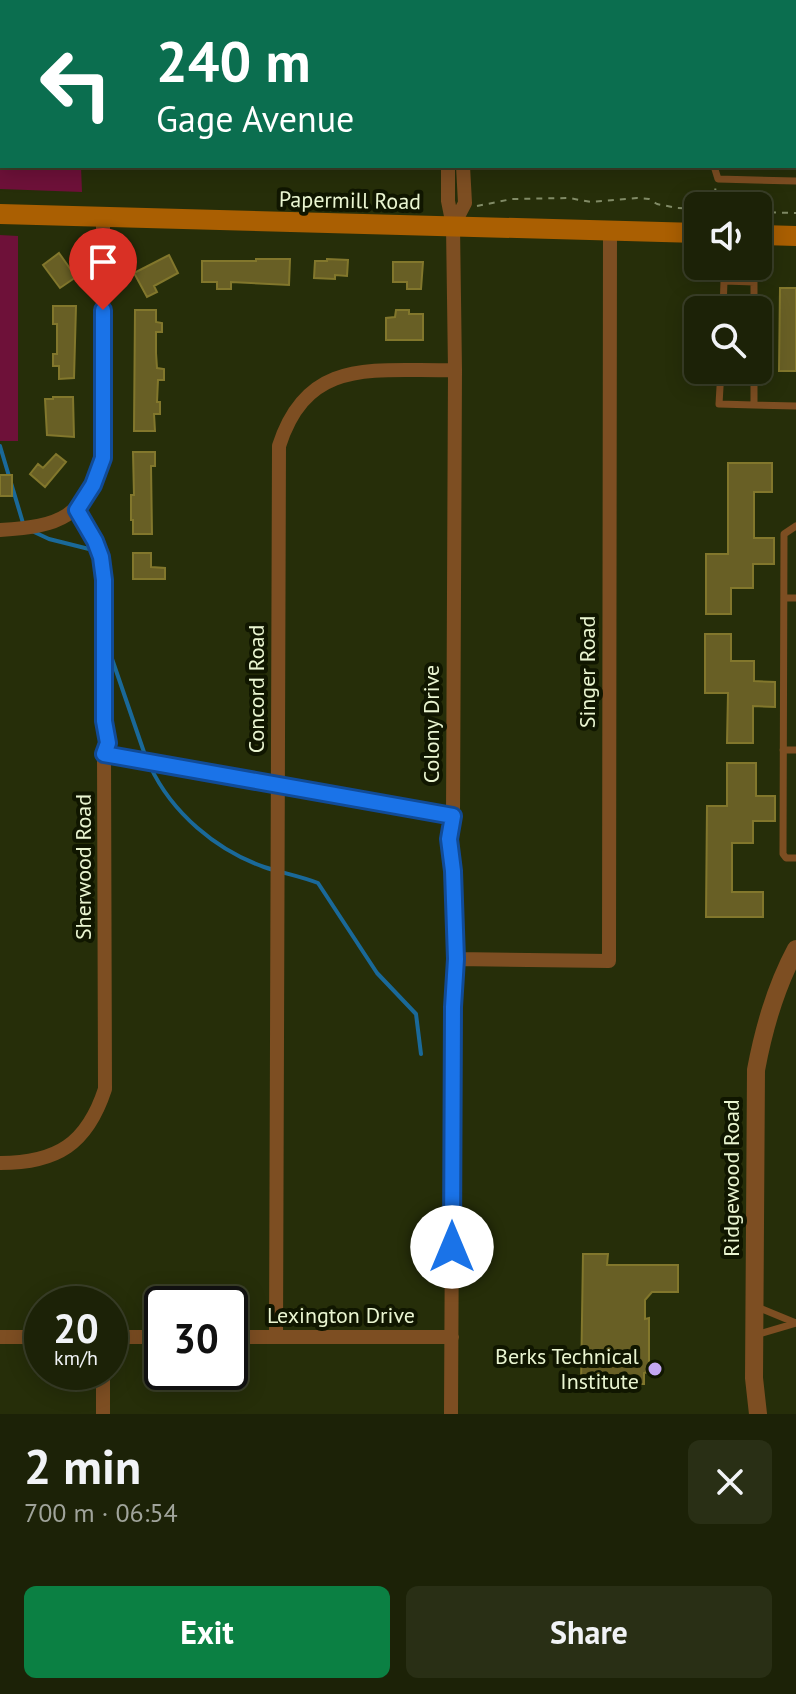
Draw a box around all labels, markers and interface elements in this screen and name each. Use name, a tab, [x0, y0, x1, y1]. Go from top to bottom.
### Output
text: 240 m	[156, 25, 311, 97]
icon: left	[24, 32, 128, 136]
text: Gage Avenue	[156, 95, 354, 142]
street label: Papermill Road	[279, 185, 421, 215]
map controls	[684, 192, 772, 384]
button: sound	[684, 192, 772, 280]
pin	[69, 228, 137, 310]
icon: arrive	[81, 240, 125, 284]
button: search	[684, 296, 772, 384]
street label: Singer Road	[573, 616, 601, 728]
street label: Concord Road	[242, 625, 270, 753]
street label: Colony Drive	[417, 665, 445, 783]
street label: Sherwood Road	[69, 794, 97, 940]
street label: Ridgewood Road	[717, 1099, 745, 1257]
position arrow	[410, 1205, 494, 1289]
speed limit sign: 30	[144, 1286, 248, 1390]
street label: Lexington Drive	[267, 1301, 415, 1329]
text: 20	[53, 1302, 99, 1354]
place label: Berks Technical Institute	[495, 1342, 640, 1395]
text: km/h	[54, 1345, 98, 1371]
marker: Berks Technical Institute	[646, 1360, 664, 1378]
text: 2 min	[24, 1435, 141, 1497]
button: close	[688, 1440, 772, 1524]
text: 700 m · 06:54	[24, 1496, 178, 1529]
button: Exit	[24, 1586, 390, 1678]
button: Share	[406, 1586, 772, 1678]

